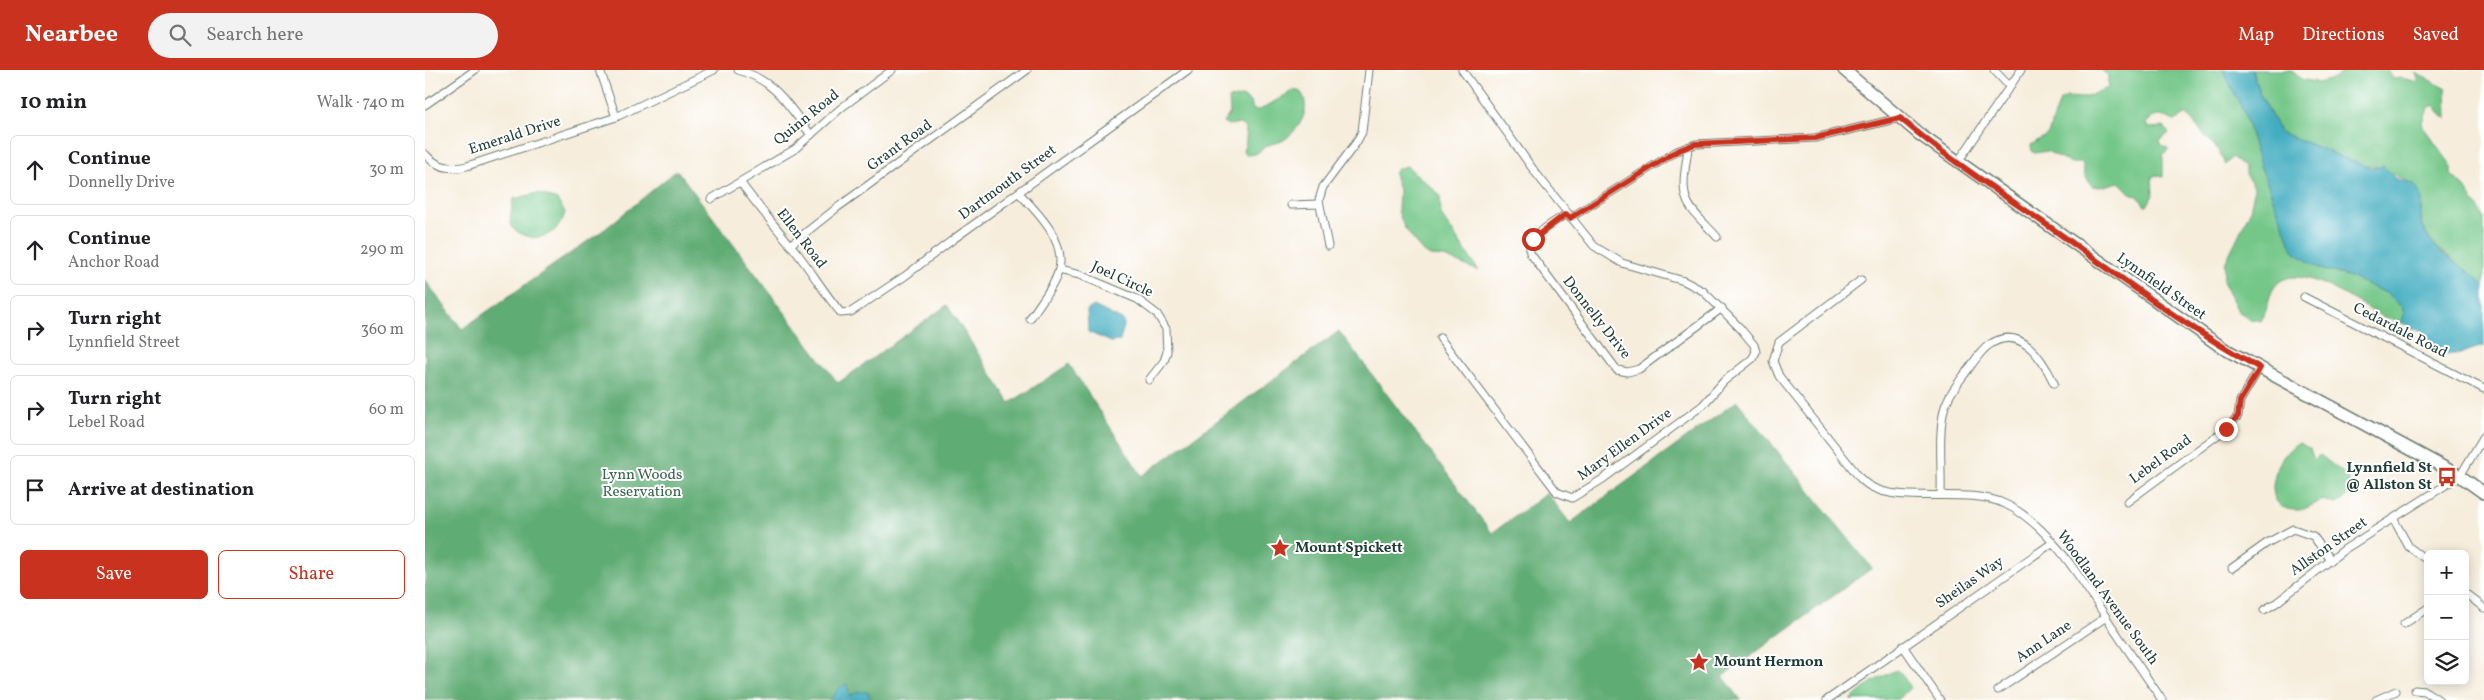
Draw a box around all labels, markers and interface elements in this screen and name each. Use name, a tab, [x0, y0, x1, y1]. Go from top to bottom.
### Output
search box	[148, 13, 498, 58]
text: Nearbee	[25, 18, 118, 52]
icon: search	[166, 21, 194, 49]
text: Search here	[206, 22, 303, 48]
text: Map	[2238, 23, 2274, 48]
text: Directions	[2302, 23, 2385, 48]
text: Saved	[2413, 23, 2459, 48]
street label: Quinn Road	[770, 85, 844, 151]
text: 10 min	[20, 88, 87, 117]
text: Walk · 740 m	[317, 92, 405, 114]
street label: Emerald Drive	[466, 111, 564, 161]
street label: Grant Road	[863, 115, 937, 177]
street label: Dartmouth Street	[955, 140, 1061, 226]
text: Continue	[68, 146, 151, 172]
icon: ahead	[21, 156, 49, 184]
text: 30 m	[369, 159, 404, 181]
text: Donnelly Drive	[68, 172, 175, 194]
street label: Ellen Road	[771, 205, 831, 273]
text: Continue	[68, 226, 151, 252]
route start	[1522, 228, 1545, 251]
icon: ahead	[21, 236, 49, 264]
text: 290 m	[360, 239, 404, 261]
street label: Lynnfield Street	[2112, 248, 2210, 326]
text: Anchor Road	[68, 252, 160, 274]
street label: Joel Circle	[1088, 257, 1156, 303]
street label: Donnelly Drive	[1557, 272, 1635, 364]
street label: Cedardale Road	[2349, 298, 2451, 364]
text: Turn right	[68, 306, 161, 332]
icon: right	[21, 316, 49, 344]
text: 360 m	[361, 319, 404, 341]
text: Lynnfield Street	[68, 332, 180, 354]
text: Turn right	[68, 386, 161, 412]
icon: right	[21, 396, 49, 424]
text: 60 m	[369, 399, 404, 421]
street label: Mary Ellen Drive	[1573, 404, 1677, 486]
text: Lebel Road	[68, 412, 145, 434]
route end	[2215, 418, 2238, 441]
street label: Lebel Road	[2126, 430, 2196, 490]
place label: Lynnfield St @ Allston St	[2345, 458, 2432, 496]
park label: Lynn Woods Reservation	[602, 465, 682, 503]
bus stop icon: Lynnfield St @ Allston St	[2436, 466, 2458, 488]
icon: arrive	[21, 476, 49, 504]
text: Arrive at destination	[68, 477, 254, 503]
street label: Allston Street	[2286, 512, 2372, 582]
street label: Woodland Avenue South	[2051, 526, 2163, 670]
place icon: Mount Spickett	[1269, 537, 1291, 559]
place label: Mount Spickett	[1295, 538, 1403, 559]
button: Save	[20, 550, 208, 599]
button: Share	[218, 550, 405, 599]
map controls	[2424, 550, 2469, 685]
button: +	[2424, 550, 2469, 595]
street label: Sheilas Way	[1932, 552, 2008, 614]
button: −	[2424, 595, 2469, 640]
street label: Ann Lane	[2012, 616, 2076, 668]
button: layers	[2424, 640, 2469, 685]
place icon: Mount Hermon	[1688, 651, 1710, 673]
place label: Mount Hermon	[1714, 652, 1824, 673]

